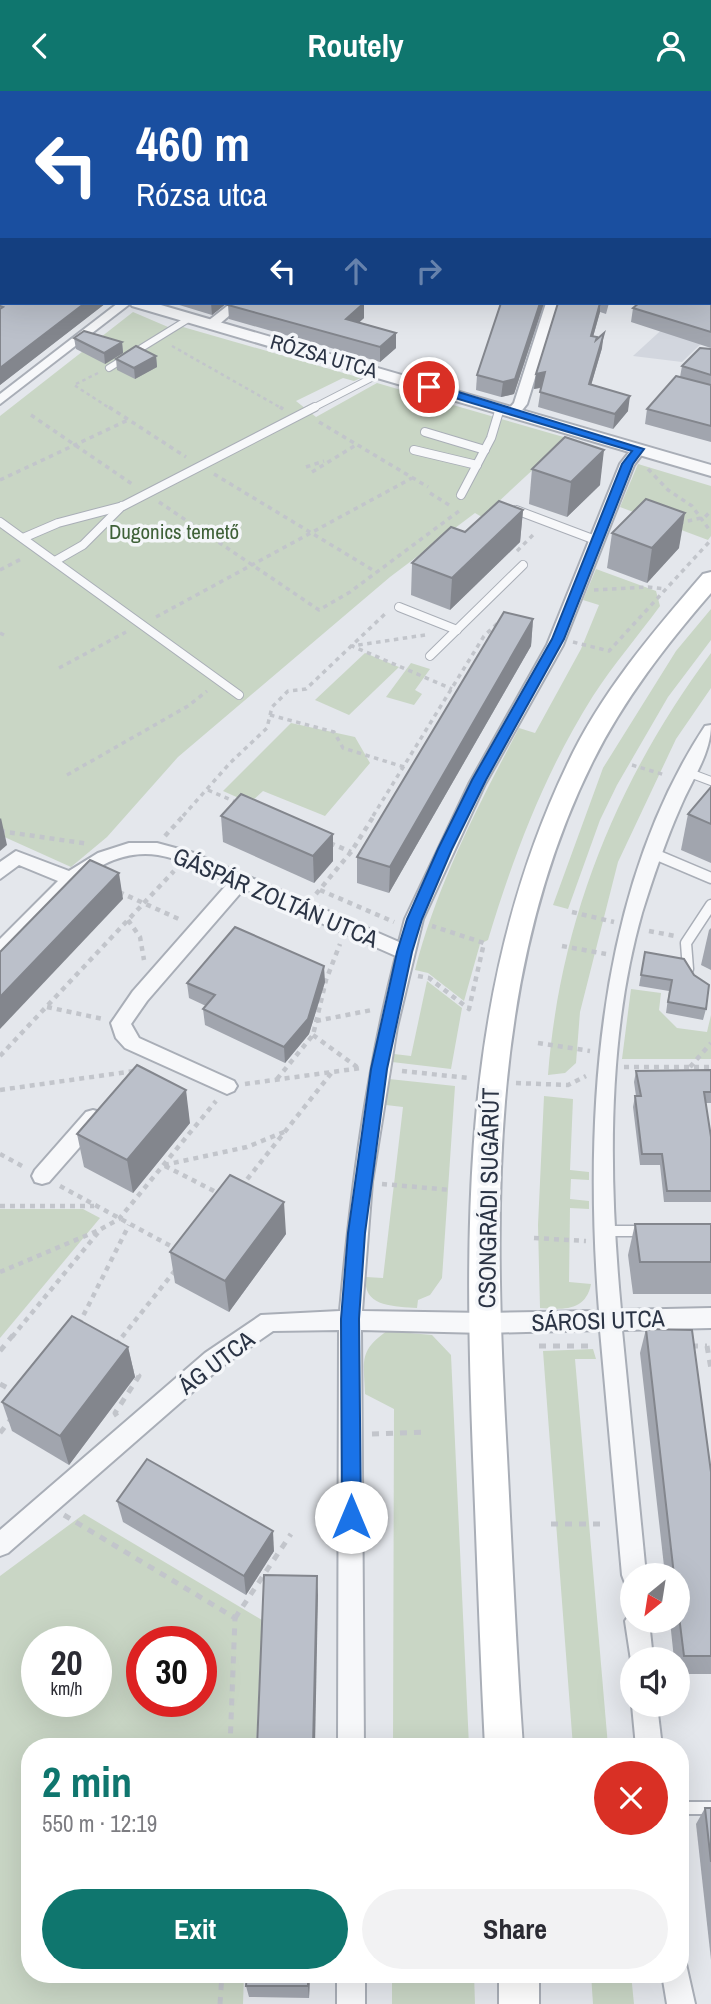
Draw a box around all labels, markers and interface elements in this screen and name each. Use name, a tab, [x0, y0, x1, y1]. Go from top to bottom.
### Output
text: Routely	[307, 24, 404, 67]
icon: back	[21, 27, 59, 65]
icon: person	[652, 27, 690, 65]
text: 460 m	[136, 110, 250, 176]
icon: left	[21, 119, 112, 210]
text: Rózsa utca	[136, 173, 267, 216]
icon: left	[264, 252, 302, 290]
icon: ahead	[337, 252, 375, 290]
icon: right	[410, 252, 448, 290]
street label: RÓZSA UTCA	[267, 327, 381, 385]
pin	[399, 357, 459, 417]
icon: arrive	[410, 368, 448, 406]
park label: Dugonics temető	[109, 517, 239, 546]
street label: GÁSPÁR ZOLTÁN UTCA	[169, 839, 384, 955]
street label: CSONGRÁDI SUGÁRÚT	[470, 1087, 506, 1309]
street label: SÁROSI UTCA	[531, 1302, 666, 1338]
street label: ÁG UTCA	[171, 1322, 261, 1402]
position arrow	[314, 1480, 388, 1554]
north arrow	[620, 1563, 690, 1633]
map controls	[620, 1563, 690, 1717]
speed limit sign: 30	[126, 1626, 217, 1717]
text: 20	[51, 1639, 82, 1686]
button: sound	[620, 1647, 690, 1717]
text: km/h	[51, 1676, 83, 1701]
text: 2 min	[42, 1754, 132, 1810]
button: close	[594, 1761, 668, 1835]
text: 550 m · 12:19	[42, 1808, 157, 1839]
button: Exit	[42, 1889, 348, 1969]
button: Share	[362, 1889, 668, 1969]

